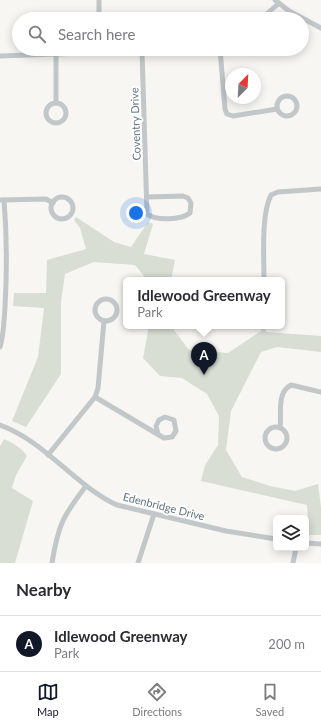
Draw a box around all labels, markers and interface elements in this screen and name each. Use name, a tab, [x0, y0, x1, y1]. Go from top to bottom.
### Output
search box	[12, 12, 309, 56]
icon: search	[26, 23, 48, 45]
text: Search here	[58, 25, 135, 43]
north arrow	[225, 68, 261, 104]
street label: Coventry Drive	[127, 87, 143, 161]
your location	[126, 203, 146, 223]
popup	[123, 277, 285, 329]
text: Idlewood Greenway	[137, 286, 271, 304]
text: Park	[137, 304, 163, 320]
pin: A	[191, 342, 217, 375]
street label: Edenbridge Drive	[122, 490, 206, 522]
map controls	[273, 515, 309, 551]
button: layers	[273, 515, 309, 551]
text: Nearby	[16, 579, 71, 600]
text: Idlewood Greenway	[54, 627, 188, 645]
text: A	[24, 636, 34, 652]
text: 200 m	[268, 636, 305, 652]
text: Park	[54, 645, 79, 661]
tab: Map	[37, 681, 59, 718]
tab: Directions	[132, 681, 182, 718]
tab: Saved	[255, 681, 284, 718]

